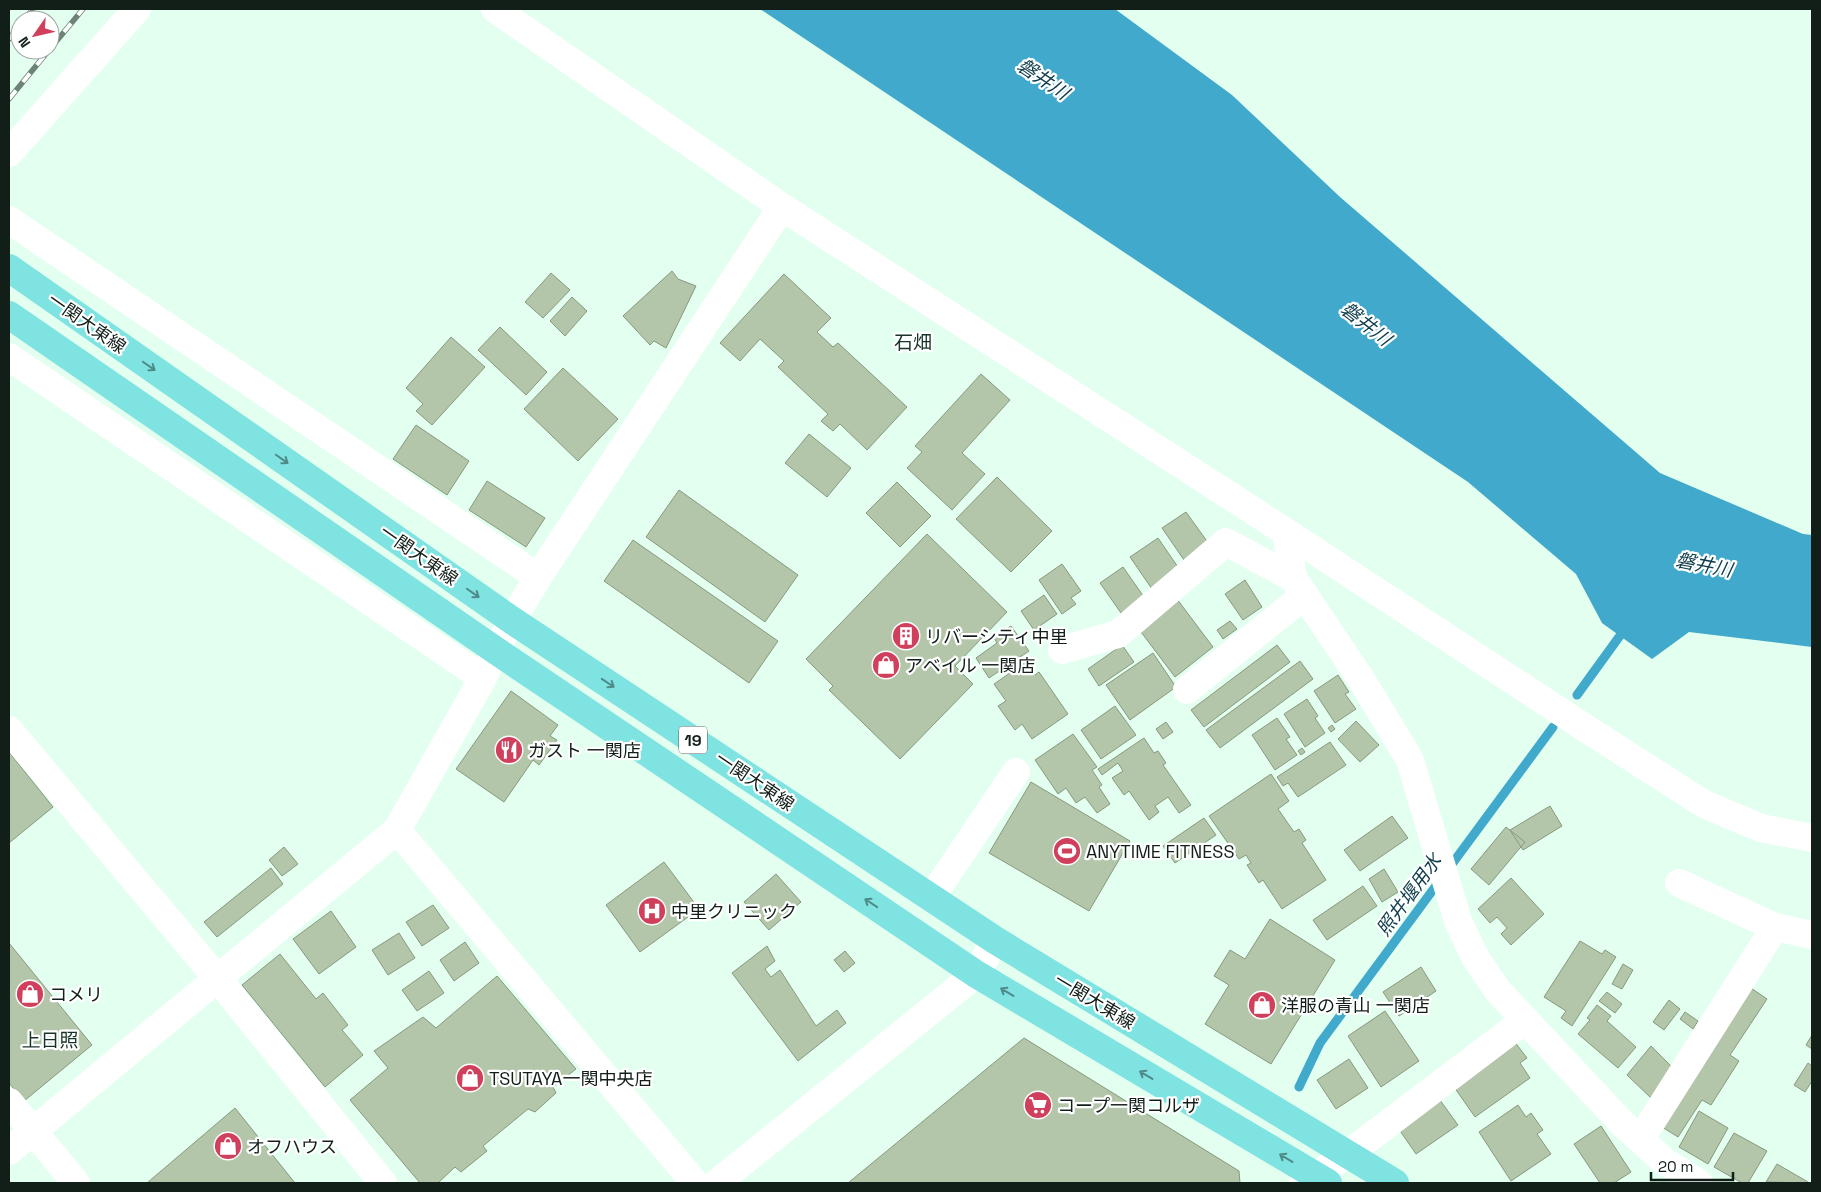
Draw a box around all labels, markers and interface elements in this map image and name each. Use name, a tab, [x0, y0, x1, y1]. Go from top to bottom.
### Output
north arrow	[10, 10, 60, 60]
text: N	[14, 33, 34, 51]
water label: 磐井川	[1012, 53, 1075, 106]
street label: 一関大東線	[44, 288, 130, 358]
water label: 磐井川	[1336, 297, 1398, 353]
district label: 石畑	[894, 330, 932, 355]
one-way arrow	[142, 361, 156, 371]
one-way arrow	[275, 454, 289, 464]
street label: 一関大東線	[376, 520, 462, 590]
water label: 磐井川	[1674, 547, 1736, 583]
one-way arrow	[466, 588, 480, 598]
building icon: リバーシティ中里	[891, 621, 921, 651]
place label: リバーシティ中里	[925, 625, 1068, 648]
shop icon: アベイル 一関店	[871, 650, 901, 680]
place label: アベイル 一関店	[905, 654, 1035, 677]
one-way arrow	[600, 679, 614, 689]
road number: 19	[679, 726, 707, 754]
restaurant icon: ガスト 一関店	[494, 735, 524, 765]
place label: ガスト 一関店	[528, 739, 641, 762]
street label: 一関大東線	[711, 746, 799, 816]
sports icon: ANYTIME FITNESS	[1052, 836, 1082, 866]
place label: ANYTIME FITNESS	[1086, 840, 1234, 863]
water label: 照井堰用水	[1371, 848, 1448, 941]
hospital icon: 中里クリニック	[637, 896, 667, 926]
one-way arrow	[864, 898, 878, 908]
place label: 中里クリニック	[671, 900, 797, 923]
street label: 一関大東線	[1051, 968, 1139, 1034]
shop icon: コメリ	[15, 979, 45, 1009]
place label: コメリ	[49, 983, 103, 1006]
one-way arrow	[1000, 986, 1014, 996]
shop icon: 洋服の青山 一関店	[1247, 990, 1277, 1020]
place label: 洋服の青山 一関店	[1281, 994, 1430, 1017]
district label: 上日照	[21, 1028, 79, 1053]
shop icon: TSUTAYA一関中央店	[455, 1063, 485, 1093]
place label: TSUTAYA一関中央店	[489, 1067, 652, 1090]
one-way arrow	[1140, 1070, 1154, 1080]
supermarket icon: コープ一関コルザ	[1023, 1090, 1053, 1120]
place label: コープ一関コルザ	[1057, 1094, 1200, 1117]
shop icon: オフハウス	[213, 1131, 243, 1161]
place label: オフハウス	[247, 1135, 337, 1158]
scale bar	[1651, 1150, 1734, 1182]
one-way arrow	[1279, 1153, 1293, 1163]
text: 20 m	[1658, 1157, 1693, 1176]

